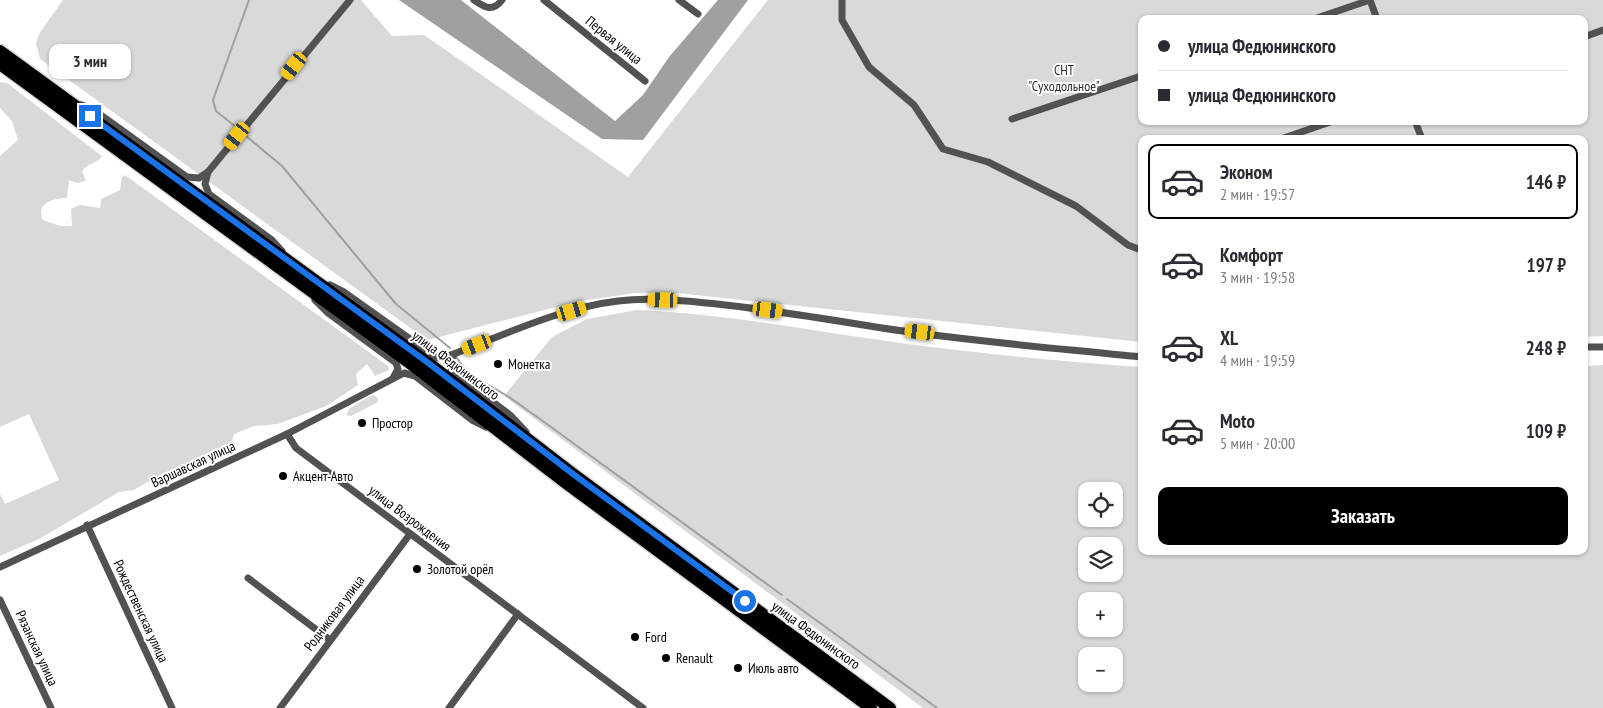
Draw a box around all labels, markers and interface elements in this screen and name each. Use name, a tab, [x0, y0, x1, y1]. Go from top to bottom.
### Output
street label: Первая улица	[582, 12, 646, 68]
text: улица Федюнинского	[1188, 34, 1336, 58]
callout: 3 мин	[49, 44, 131, 78]
car	[278, 50, 309, 82]
text: 3 мин	[73, 51, 107, 71]
park label: СНТ "Суходольное"	[1028, 61, 1100, 95]
text: улица Федюнинского	[1188, 83, 1336, 107]
route end	[79, 105, 101, 127]
car	[221, 120, 252, 152]
icon: car	[1160, 159, 1205, 204]
text: Эконом	[1220, 160, 1273, 184]
text: 146 ₽	[1526, 170, 1566, 194]
text: 2 мин · 19:57	[1220, 184, 1295, 204]
icon: car	[1160, 242, 1205, 287]
text: Комфорт	[1220, 243, 1283, 267]
text: 197 ₽	[1527, 253, 1566, 277]
text: 3 мин · 19:58	[1220, 267, 1295, 287]
car	[647, 292, 678, 308]
car	[555, 299, 588, 323]
car	[752, 301, 783, 319]
car	[904, 323, 935, 341]
icon: car	[1160, 325, 1205, 370]
street label: улица Федюнинского	[409, 326, 503, 404]
text: XL	[1220, 326, 1238, 350]
car	[460, 333, 493, 357]
text: 248 ₽	[1526, 336, 1566, 360]
text: 4 мин · 19:59	[1220, 350, 1295, 370]
place label: Монетка	[508, 355, 550, 373]
marker: Монетка	[492, 358, 504, 370]
icon: car	[1160, 408, 1205, 453]
text: Moto	[1220, 409, 1255, 433]
place label: Простор	[372, 414, 413, 432]
marker: Простор	[356, 417, 368, 429]
text: 109 ₽	[1526, 419, 1566, 443]
text: 5 мин · 20:00	[1220, 433, 1295, 453]
street label: Варшавская улица	[148, 437, 238, 491]
place label: Акцент-Авто	[293, 467, 353, 485]
marker: Акцент-Авто	[277, 470, 289, 482]
street label: улица Возрождения	[365, 481, 455, 555]
map controls	[1078, 482, 1123, 692]
button: locate	[1078, 482, 1123, 527]
button: Заказать	[1158, 487, 1568, 545]
button: layers	[1078, 537, 1123, 582]
street label: Рождественская улица	[109, 557, 173, 665]
place label: Золотой орёл	[427, 560, 494, 578]
marker: Золотой орёл	[411, 563, 423, 575]
street label: Родниковая улица	[300, 572, 368, 654]
route start	[734, 590, 756, 612]
button: +	[1078, 592, 1123, 637]
street label: улица Федюнинского	[768, 597, 864, 673]
street label: Рязанская улица	[12, 607, 62, 689]
place label: Ford	[645, 628, 667, 646]
marker: Ford	[629, 631, 641, 643]
button: −	[1078, 647, 1123, 692]
place label: Renault	[676, 649, 713, 667]
marker: Renault	[660, 652, 672, 664]
place label: Июль авто	[748, 659, 799, 677]
marker: Июль авто	[732, 662, 744, 674]

